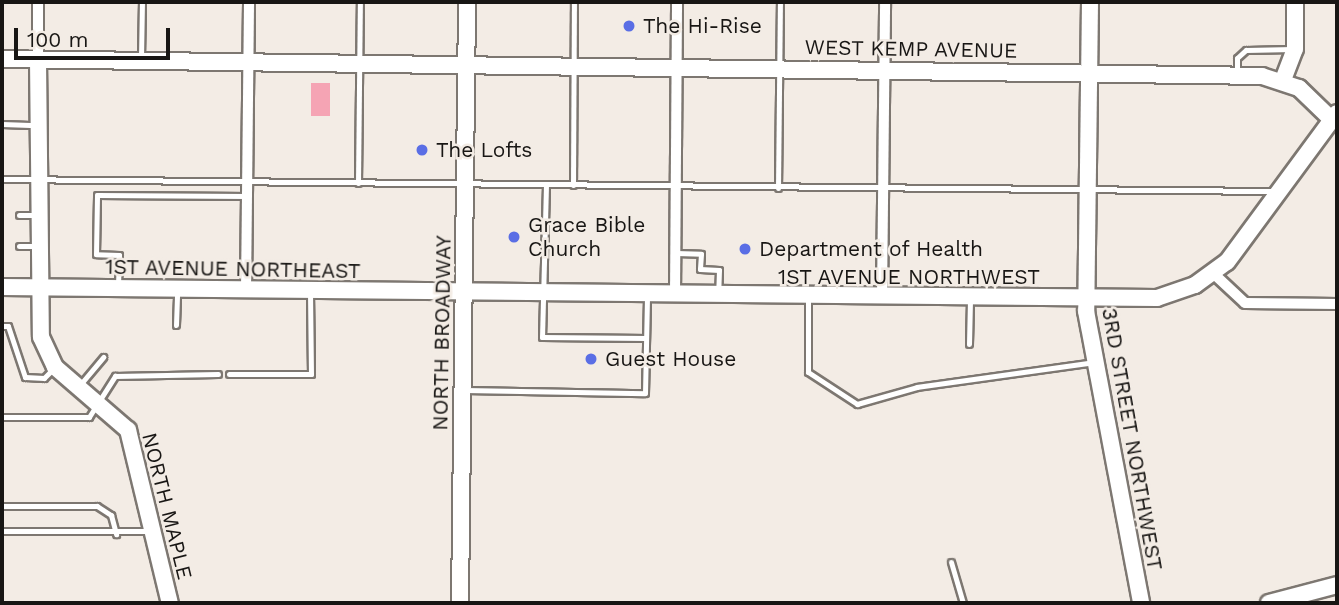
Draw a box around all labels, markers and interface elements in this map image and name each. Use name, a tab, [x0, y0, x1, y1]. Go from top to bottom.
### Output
place label: The Hi-Rise	[643, 13, 762, 39]
scale bar	[18, 14, 173, 58]
marker: The Hi-Rise	[621, 18, 637, 34]
text: 100 m	[27, 27, 89, 52]
street label: WEST KEMP AVENUE	[803, 35, 1019, 63]
place label: The Lofts	[436, 137, 532, 163]
marker: The Lofts	[414, 142, 430, 158]
place label: Grace Bible Church	[528, 212, 645, 262]
marker: Grace Bible Church	[506, 229, 522, 245]
street label: NORTH BROADWAY	[428, 235, 456, 431]
place label: Department of Health	[759, 236, 984, 262]
marker: Department of Health	[737, 241, 753, 257]
street label: 1ST AVENUE NORTHEAST	[104, 254, 362, 284]
street label: 1ST AVENUE NORTHWEST	[777, 264, 1041, 290]
street label: 3RD STREET NORTHWEST	[1096, 306, 1168, 572]
place label: Guest House	[605, 346, 736, 372]
marker: Guest House	[583, 351, 599, 367]
street label: NORTH MAPLE	[137, 430, 197, 582]

